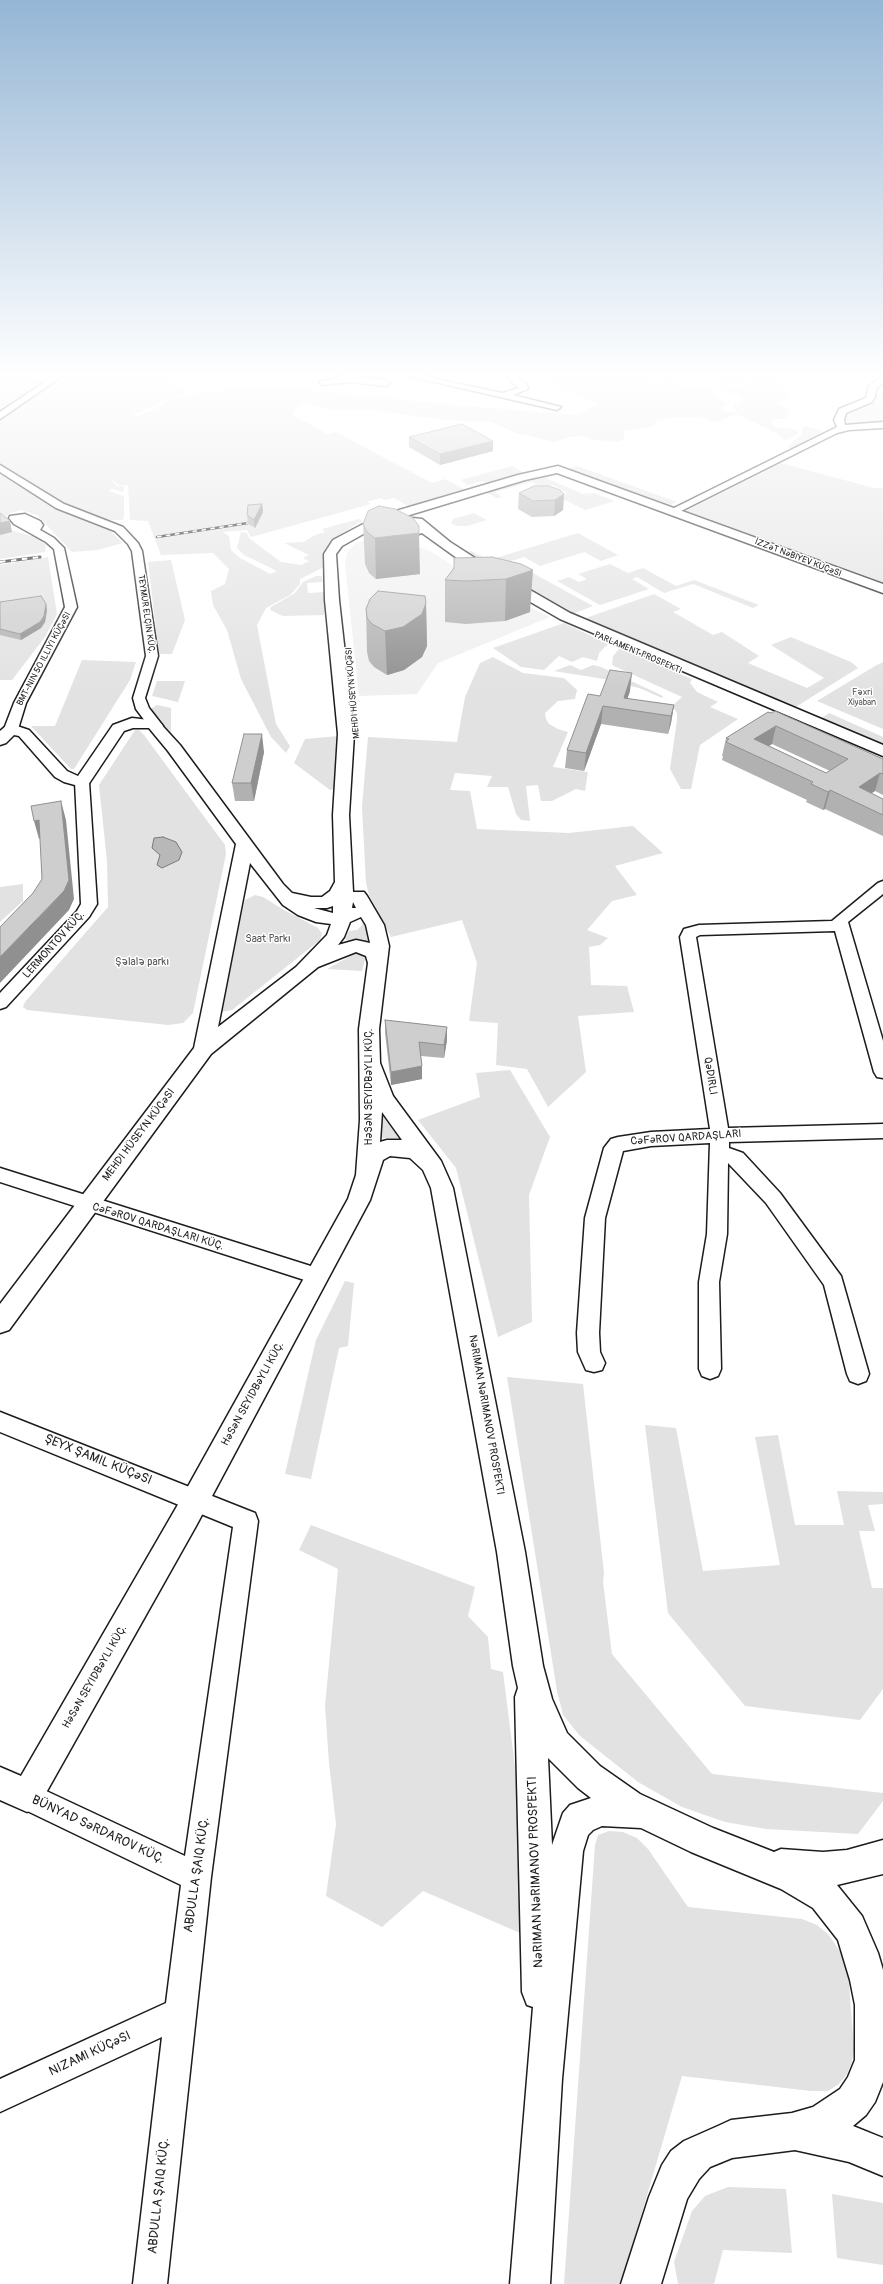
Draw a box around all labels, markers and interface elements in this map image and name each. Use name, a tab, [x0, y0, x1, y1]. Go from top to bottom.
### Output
street label: İZZƏT NƏBIYEV KÜÇƏSI	[753, 536, 843, 580]
street label: TEYMUR ELÇIN KÜÇ.	[135, 574, 157, 654]
street label: BMT-NIN 50 ILLIYI KÜÇƏSI	[15, 610, 73, 708]
street label: PARLAMENT PROSPEKTI	[593, 630, 683, 676]
street label: MEHDI HÜSEYN KÜÇƏSI	[344, 647, 362, 739]
park label: Fəxri Xiyaban	[848, 688, 876, 709]
street label: LERMONTOV KÜÇ.	[20, 909, 88, 981]
park label: Saat Parkı	[245, 932, 291, 946]
park label: Şəlalə parkı	[115, 955, 169, 969]
street label: HƏSƏN SEYIDBƏYLI KÜÇ.	[362, 1028, 376, 1146]
street label: QƏDIRLI	[700, 1056, 720, 1096]
street label: MEHDI HÜSEYN KÜÇƏSI	[100, 1086, 178, 1184]
street label: CƏFƏROV QARDAŞLARI	[630, 1128, 742, 1148]
street label: CƏFƏROV QARDAŞLARI KÜÇ.	[91, 1201, 225, 1253]
street label: NƏRIMAN NƏRIMANOV PROSPEKTI	[465, 1334, 507, 1496]
street label: HƏSƏN SEYIDBƏYLI KÜÇ.	[219, 1340, 287, 1448]
street label: ŞEYX ŞAMIL KÜÇƏSI	[42, 1431, 154, 1489]
street label: HƏSƏN SEYIDBƏYLI KÜÇ.	[60, 1623, 130, 1731]
street label: NƏRIMAN NƏRIMANOV PROSPEKTI	[525, 1776, 547, 1968]
street label: BÜNYAD SƏRDAROV KÜÇ.	[29, 1792, 167, 1868]
street label: ABDULLA ŞAIQ KÜÇ.	[181, 1816, 213, 1934]
street label: NIZAMI KÜÇƏSI	[47, 2028, 133, 2080]
street label: ABDULLA ŞAIQ KÜÇ.	[145, 2137, 173, 2255]

